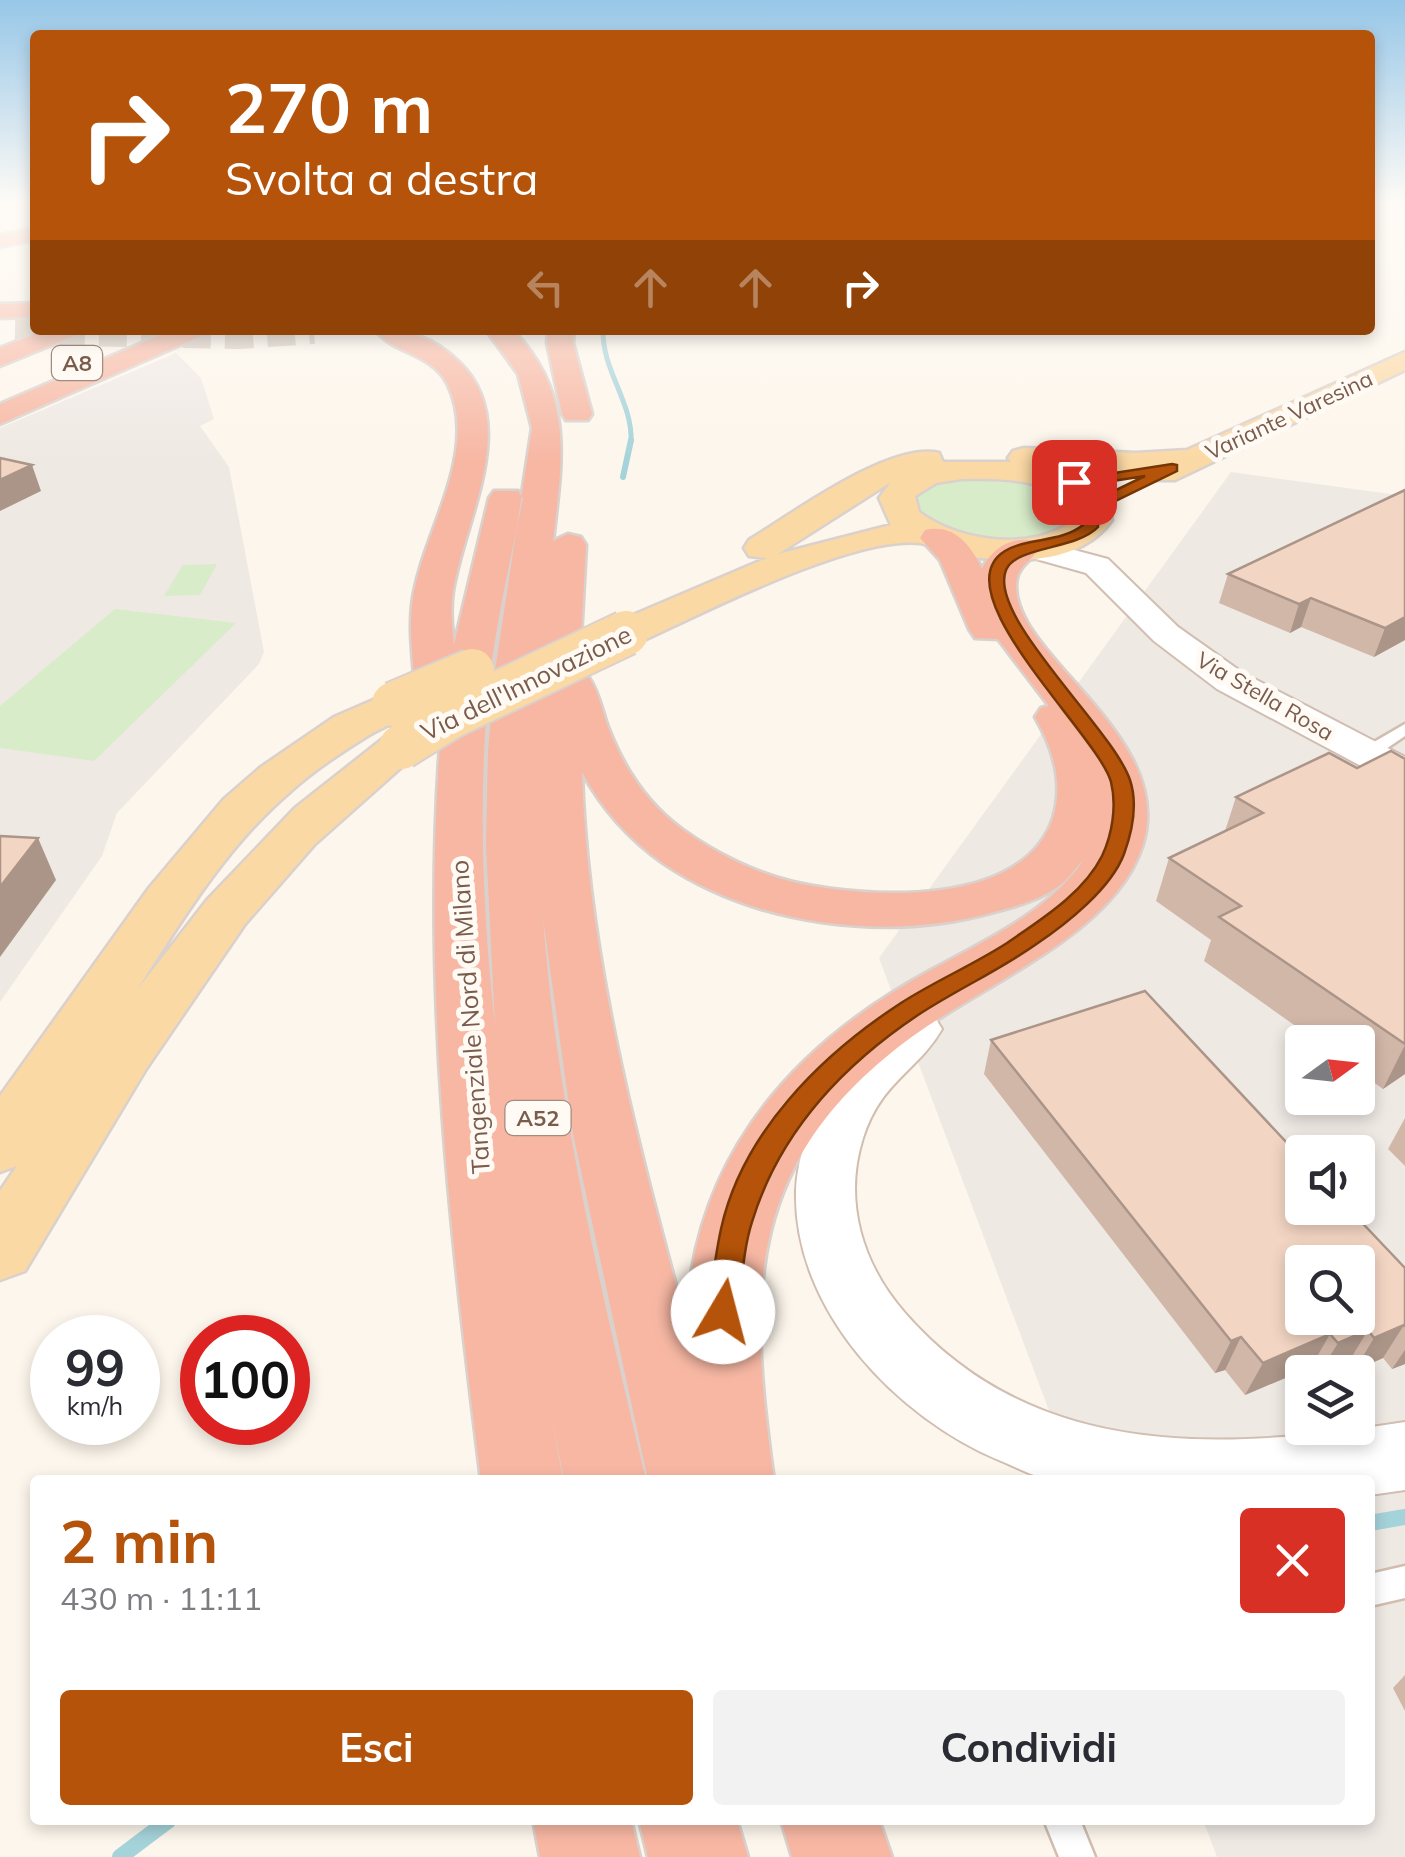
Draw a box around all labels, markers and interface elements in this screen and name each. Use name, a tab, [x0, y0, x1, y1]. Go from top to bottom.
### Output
text: 270 m	[225, 63, 433, 151]
icon: right	[60, 70, 190, 200]
text: Svolta a destra	[225, 150, 538, 206]
icon: left	[518, 260, 573, 315]
icon: ahead	[623, 260, 678, 315]
icon: ahead	[728, 260, 783, 315]
icon: right	[833, 260, 888, 315]
road number: A8	[52, 346, 102, 380]
street label: Variante Varesina	[1201, 364, 1377, 466]
pin	[1032, 440, 1117, 525]
icon: arrive	[1047, 455, 1102, 510]
street label: Via dell'Innovazione	[415, 618, 636, 747]
street label: Via Stella Rosa	[1191, 645, 1339, 747]
street label: Tangenziale Nord di Milano	[443, 859, 496, 1175]
north arrow	[1285, 1025, 1375, 1115]
map controls	[1285, 1025, 1375, 1445]
road number: A52	[506, 1101, 570, 1135]
button: sound	[1285, 1135, 1375, 1225]
button: search	[1285, 1245, 1375, 1335]
position arrow	[671, 1260, 775, 1364]
speed limit sign: 100	[180, 1315, 310, 1445]
text: 99	[65, 1336, 125, 1399]
button: layers	[1285, 1355, 1375, 1445]
text: km/h	[67, 1390, 123, 1421]
text: 2 min	[60, 1503, 218, 1578]
button: close	[1240, 1508, 1345, 1613]
text: 430 m · 11:11	[60, 1578, 262, 1618]
button: Esci	[60, 1690, 693, 1805]
button: Condividi	[713, 1690, 1345, 1805]

